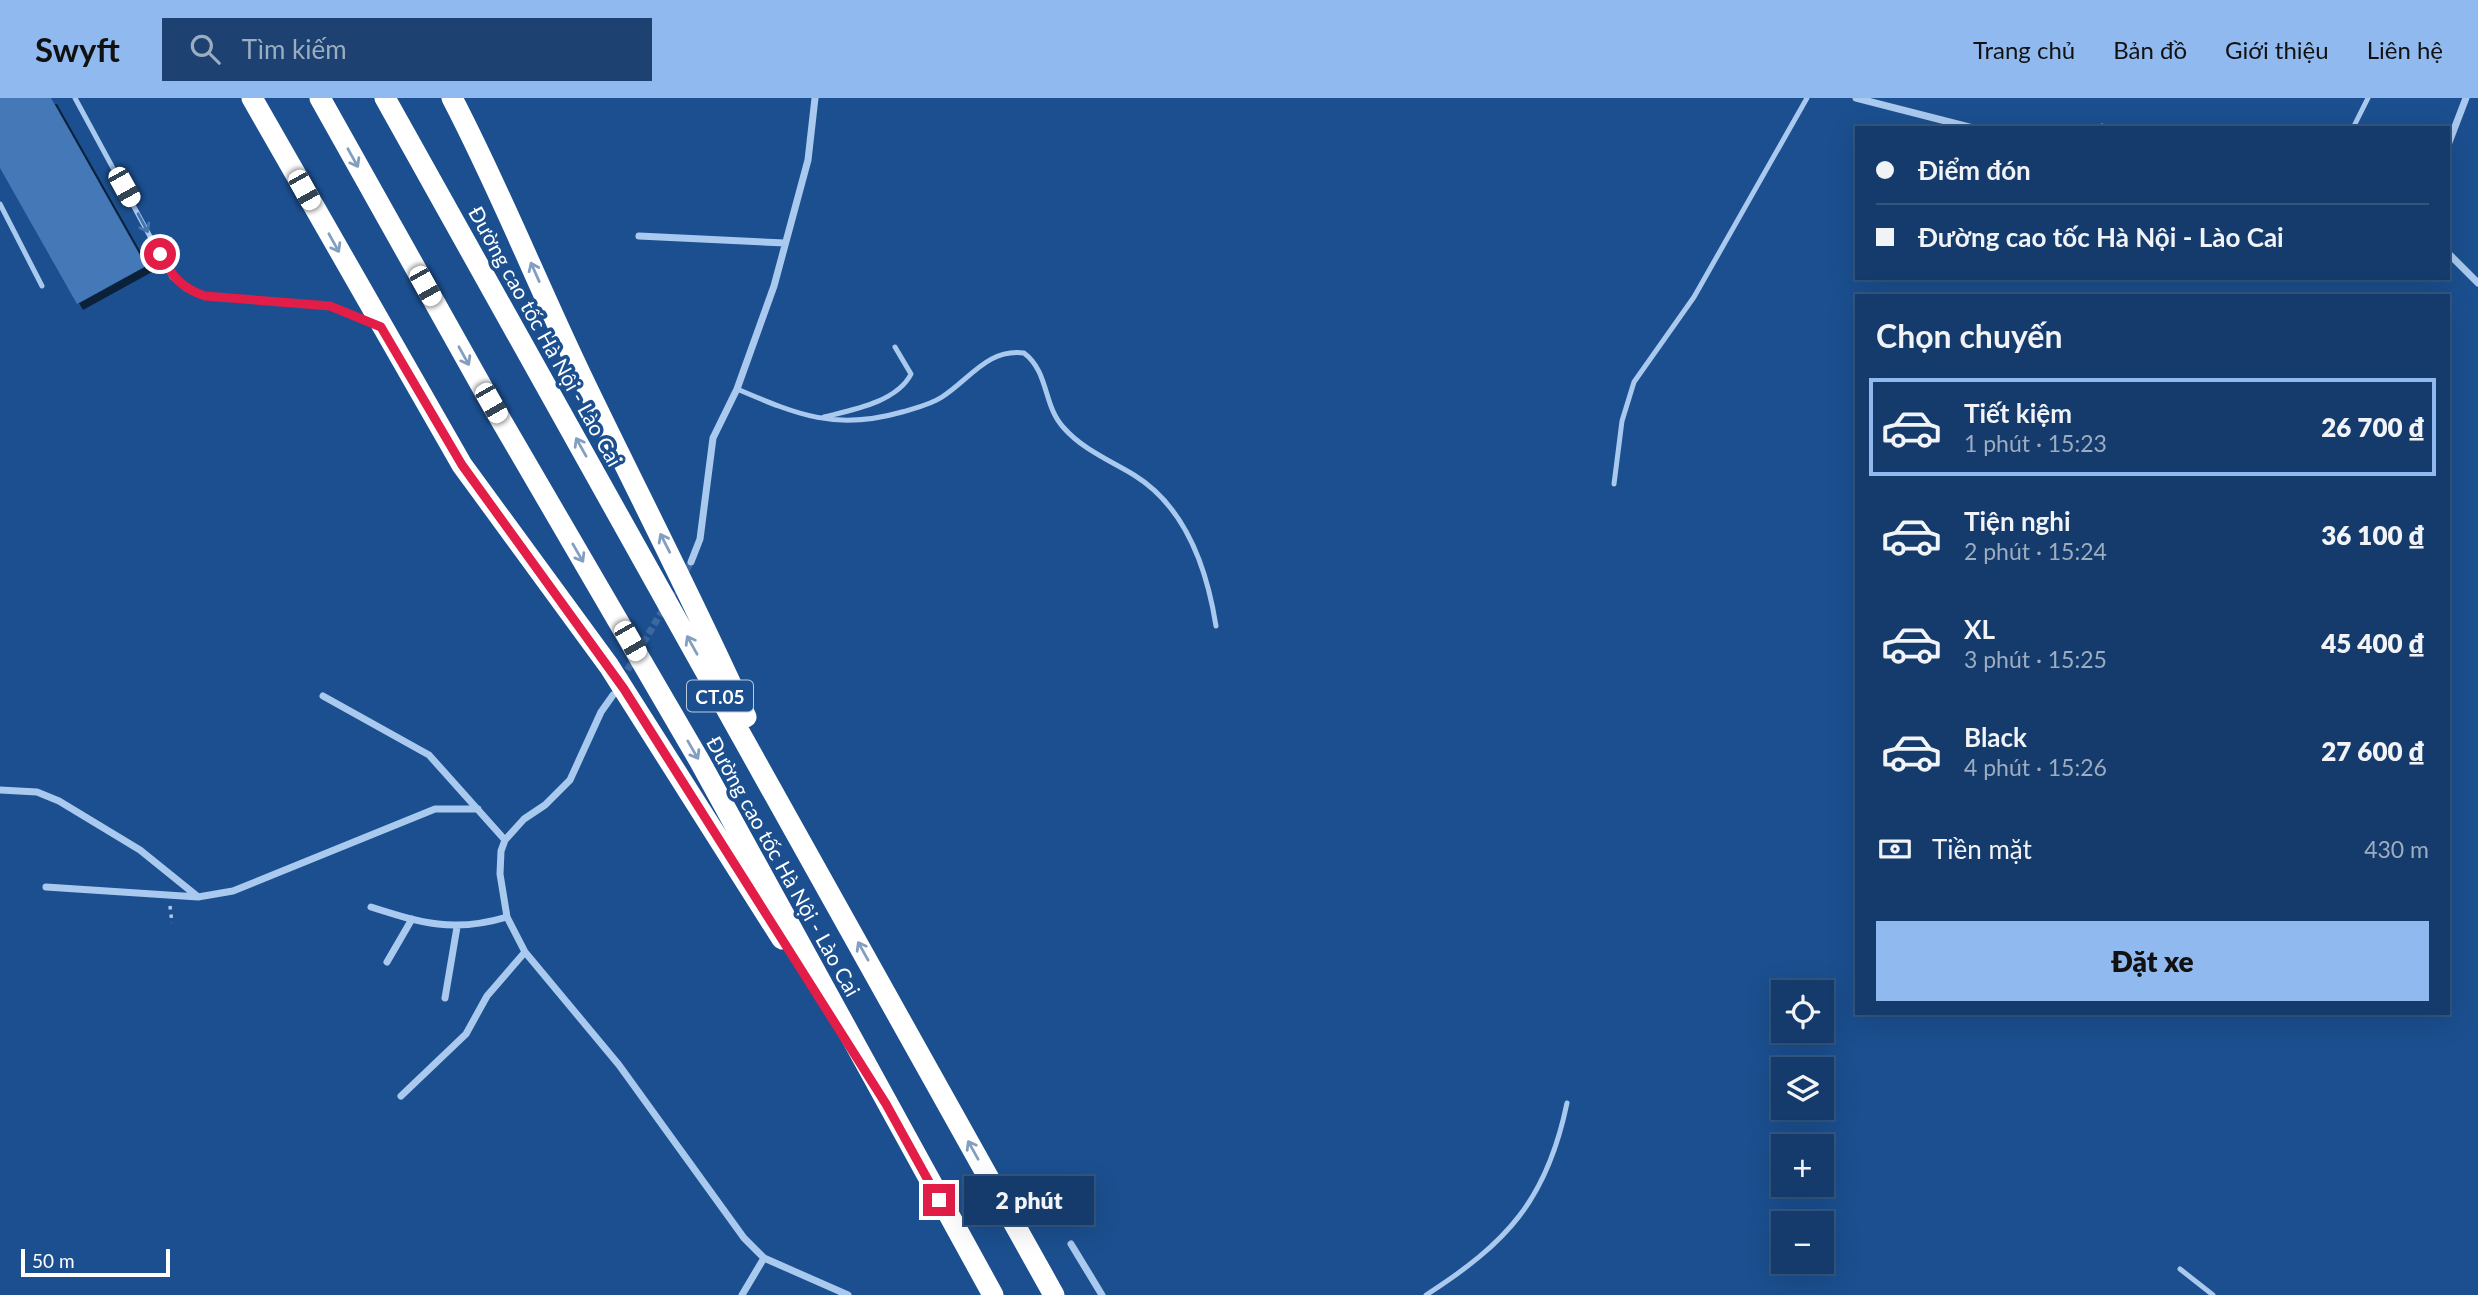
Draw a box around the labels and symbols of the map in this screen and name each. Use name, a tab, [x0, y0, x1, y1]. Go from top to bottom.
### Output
one-way arrow	[346, 147, 360, 167]
car	[105, 164, 144, 210]
car	[285, 167, 324, 213]
street label: Đường cao tốc Hà Nội - Lào Cai	[464, 202, 628, 470]
one-way arrow	[137, 212, 150, 233]
one-way arrow	[327, 232, 341, 252]
route start	[144, 238, 176, 270]
one-way arrow	[528, 262, 541, 283]
car	[406, 263, 445, 309]
one-way arrow	[458, 345, 471, 366]
car	[472, 380, 511, 426]
one-way arrow	[574, 437, 587, 458]
one-way arrow	[658, 533, 672, 554]
one-way arrow	[571, 543, 585, 563]
car	[611, 618, 650, 664]
one-way arrow	[685, 636, 699, 656]
road number: CT.05	[687, 680, 753, 712]
street label: Đường cao tốc Hà Nội - Lào Cai	[702, 732, 866, 1000]
one-way arrow	[686, 739, 700, 759]
one-way arrow	[856, 941, 869, 962]
one-way arrow	[966, 1140, 980, 1160]
callout: 2 phút	[964, 1176, 1093, 1224]
route end	[923, 1184, 955, 1216]
scale bar	[21, 1246, 170, 1278]

